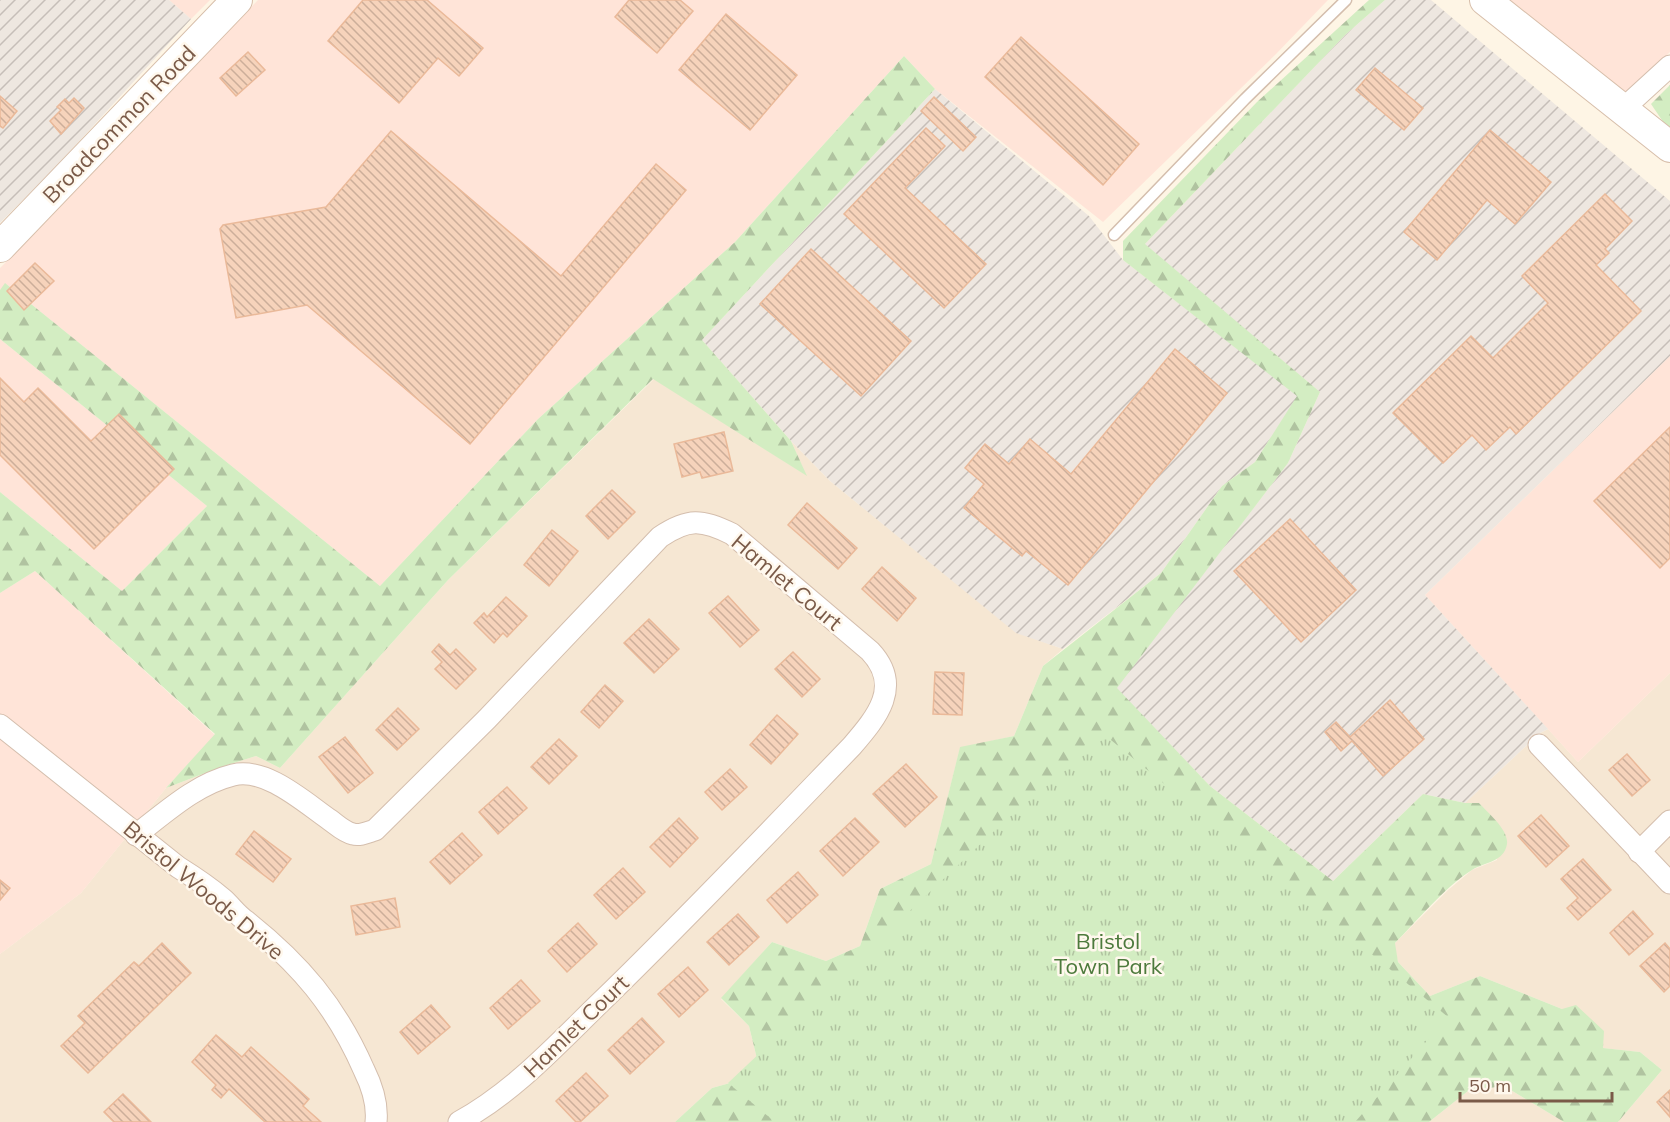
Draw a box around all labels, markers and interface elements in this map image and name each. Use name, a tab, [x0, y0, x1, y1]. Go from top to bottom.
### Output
street label: Broadcommon Road	[36, 39, 202, 209]
street label: Hamlet Court	[726, 528, 848, 637]
street label: Bristol Woods Drive	[118, 815, 290, 965]
park label: Bristol Town Park	[1054, 927, 1163, 980]
street label: Hamlet Court	[517, 969, 635, 1083]
scale bar	[1460, 1065, 1612, 1103]
text: 50 m	[1469, 1074, 1511, 1097]

